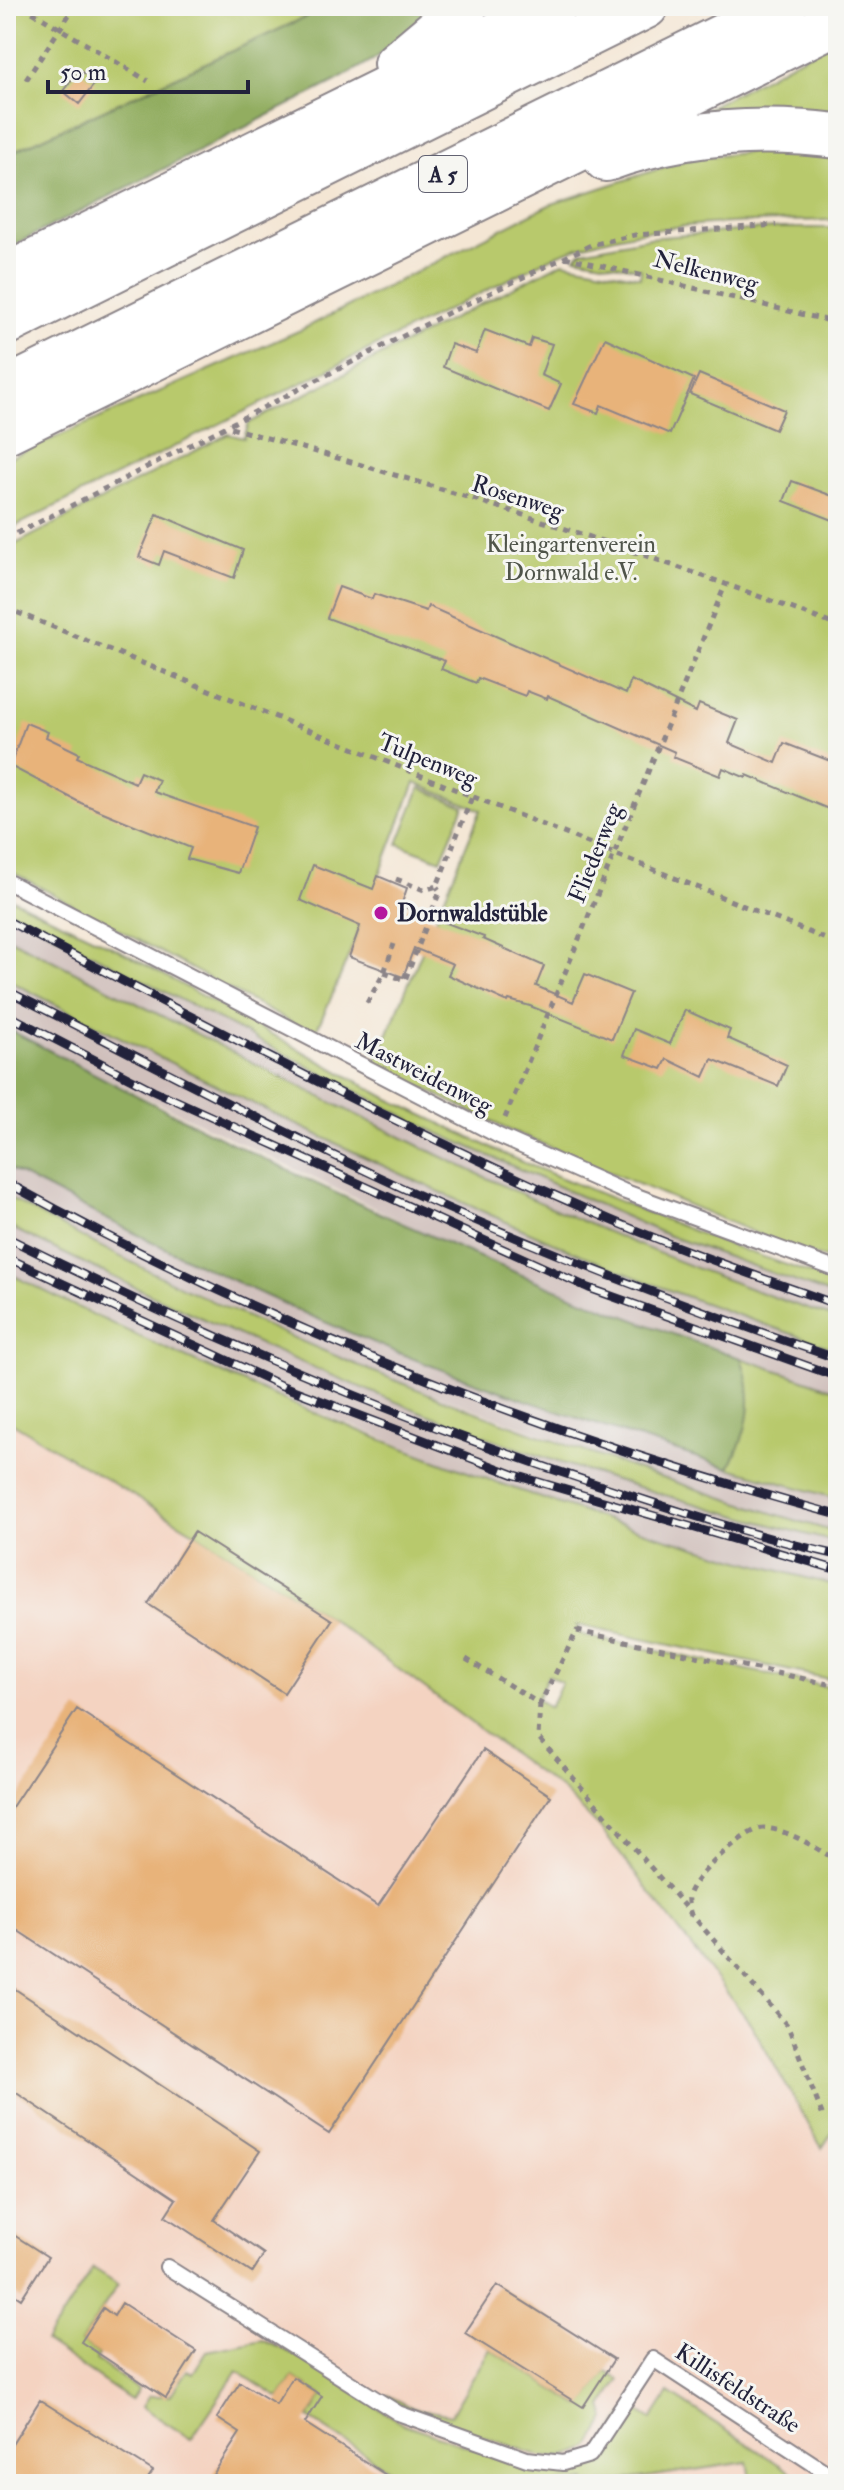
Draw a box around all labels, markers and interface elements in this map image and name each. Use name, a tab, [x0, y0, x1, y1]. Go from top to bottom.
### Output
scale bar	[48, 44, 248, 94]
text: 50 m	[60, 57, 107, 88]
road number: A 5	[419, 156, 467, 192]
street label: Nelkenweg	[650, 244, 763, 300]
street label: Rosenweg	[468, 468, 569, 527]
park label: Kleingartenverein Dornwald e.V.	[486, 529, 656, 588]
street label: Tulpenweg	[374, 726, 483, 795]
street label: Fliederweg	[561, 798, 630, 908]
place label: Dornwaldstüble	[397, 898, 548, 929]
marker: Dornwaldstüble	[372, 904, 390, 922]
street label: Mastweidenweg	[350, 1026, 499, 1122]
street label: Killisfeldstraße	[669, 2336, 806, 2440]

